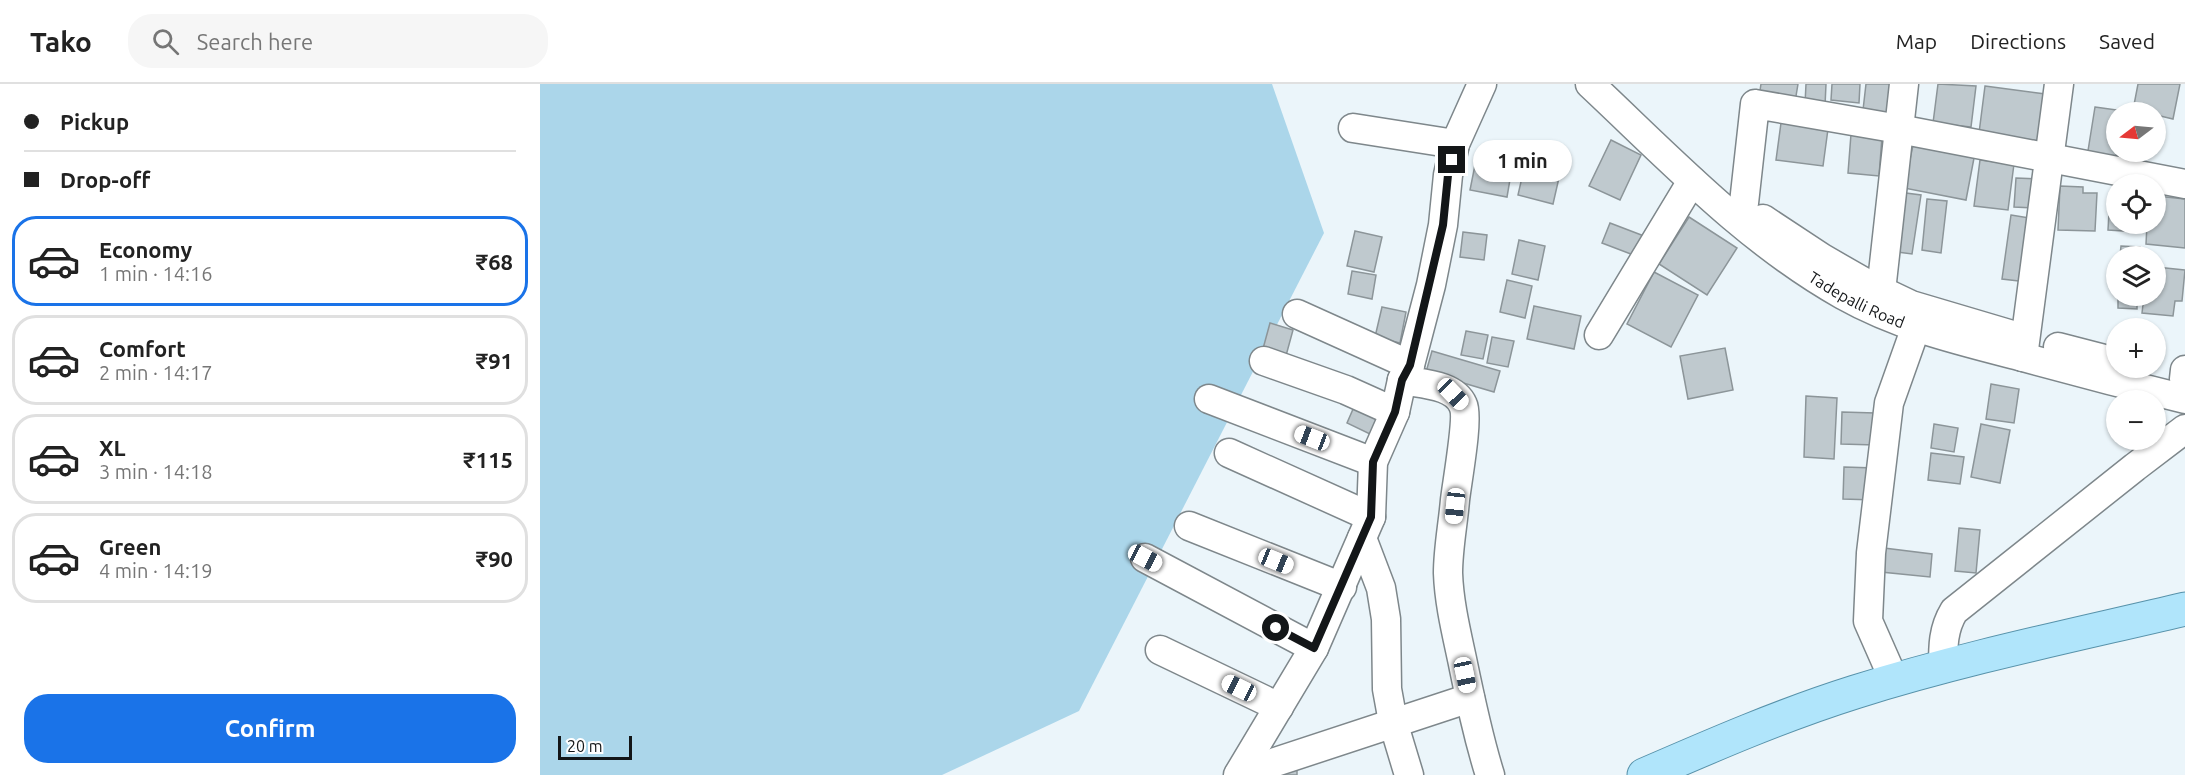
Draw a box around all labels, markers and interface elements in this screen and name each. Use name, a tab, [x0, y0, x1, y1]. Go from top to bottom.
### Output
search box	[128, 14, 548, 68]
icon: search	[149, 25, 182, 58]
text: Tako	[30, 26, 92, 57]
text: Search here	[197, 29, 313, 54]
text: Map	[1896, 29, 1937, 53]
text: Directions	[1970, 29, 2066, 53]
text: Saved	[2099, 29, 2155, 53]
north arrow	[2106, 102, 2166, 162]
map controls	[2106, 102, 2166, 450]
text: Pickup	[60, 109, 129, 134]
callout: 1 min	[1473, 139, 1572, 181]
route end	[1438, 146, 1465, 173]
text: 1 min	[1497, 149, 1548, 172]
text: Drop-off	[60, 167, 150, 192]
button: locate	[2106, 174, 2166, 234]
icon: car	[27, 234, 81, 288]
text: Economy	[99, 237, 192, 262]
button: layers	[2106, 246, 2166, 306]
text: ₹68	[476, 249, 513, 274]
text: 1 min · 14:16	[99, 262, 213, 285]
street label: Tadepalli Road	[1806, 268, 1907, 331]
button: +	[2106, 318, 2166, 378]
icon: car	[27, 333, 81, 387]
text: Comfort	[99, 336, 186, 361]
text: ₹91	[476, 348, 513, 373]
text: 2 min · 14:17	[99, 361, 213, 384]
car	[1434, 375, 1472, 413]
button: −	[2106, 390, 2166, 450]
car	[1292, 423, 1332, 453]
icon: car	[27, 432, 81, 486]
text: XL	[99, 435, 126, 460]
text: ₹115	[463, 447, 513, 472]
text: 3 min · 14:18	[99, 460, 213, 483]
car	[1444, 487, 1466, 525]
icon: car	[27, 531, 81, 585]
text: Green	[99, 534, 161, 559]
car	[1125, 542, 1165, 574]
text: ₹90	[476, 546, 513, 571]
car	[1256, 546, 1296, 576]
text: 4 min · 14:19	[99, 559, 213, 582]
route start	[1262, 614, 1289, 641]
car	[1452, 656, 1478, 694]
car	[1219, 672, 1259, 704]
button: Confirm	[24, 694, 516, 763]
scale bar	[558, 733, 632, 760]
text: 20 m	[567, 737, 603, 755]

